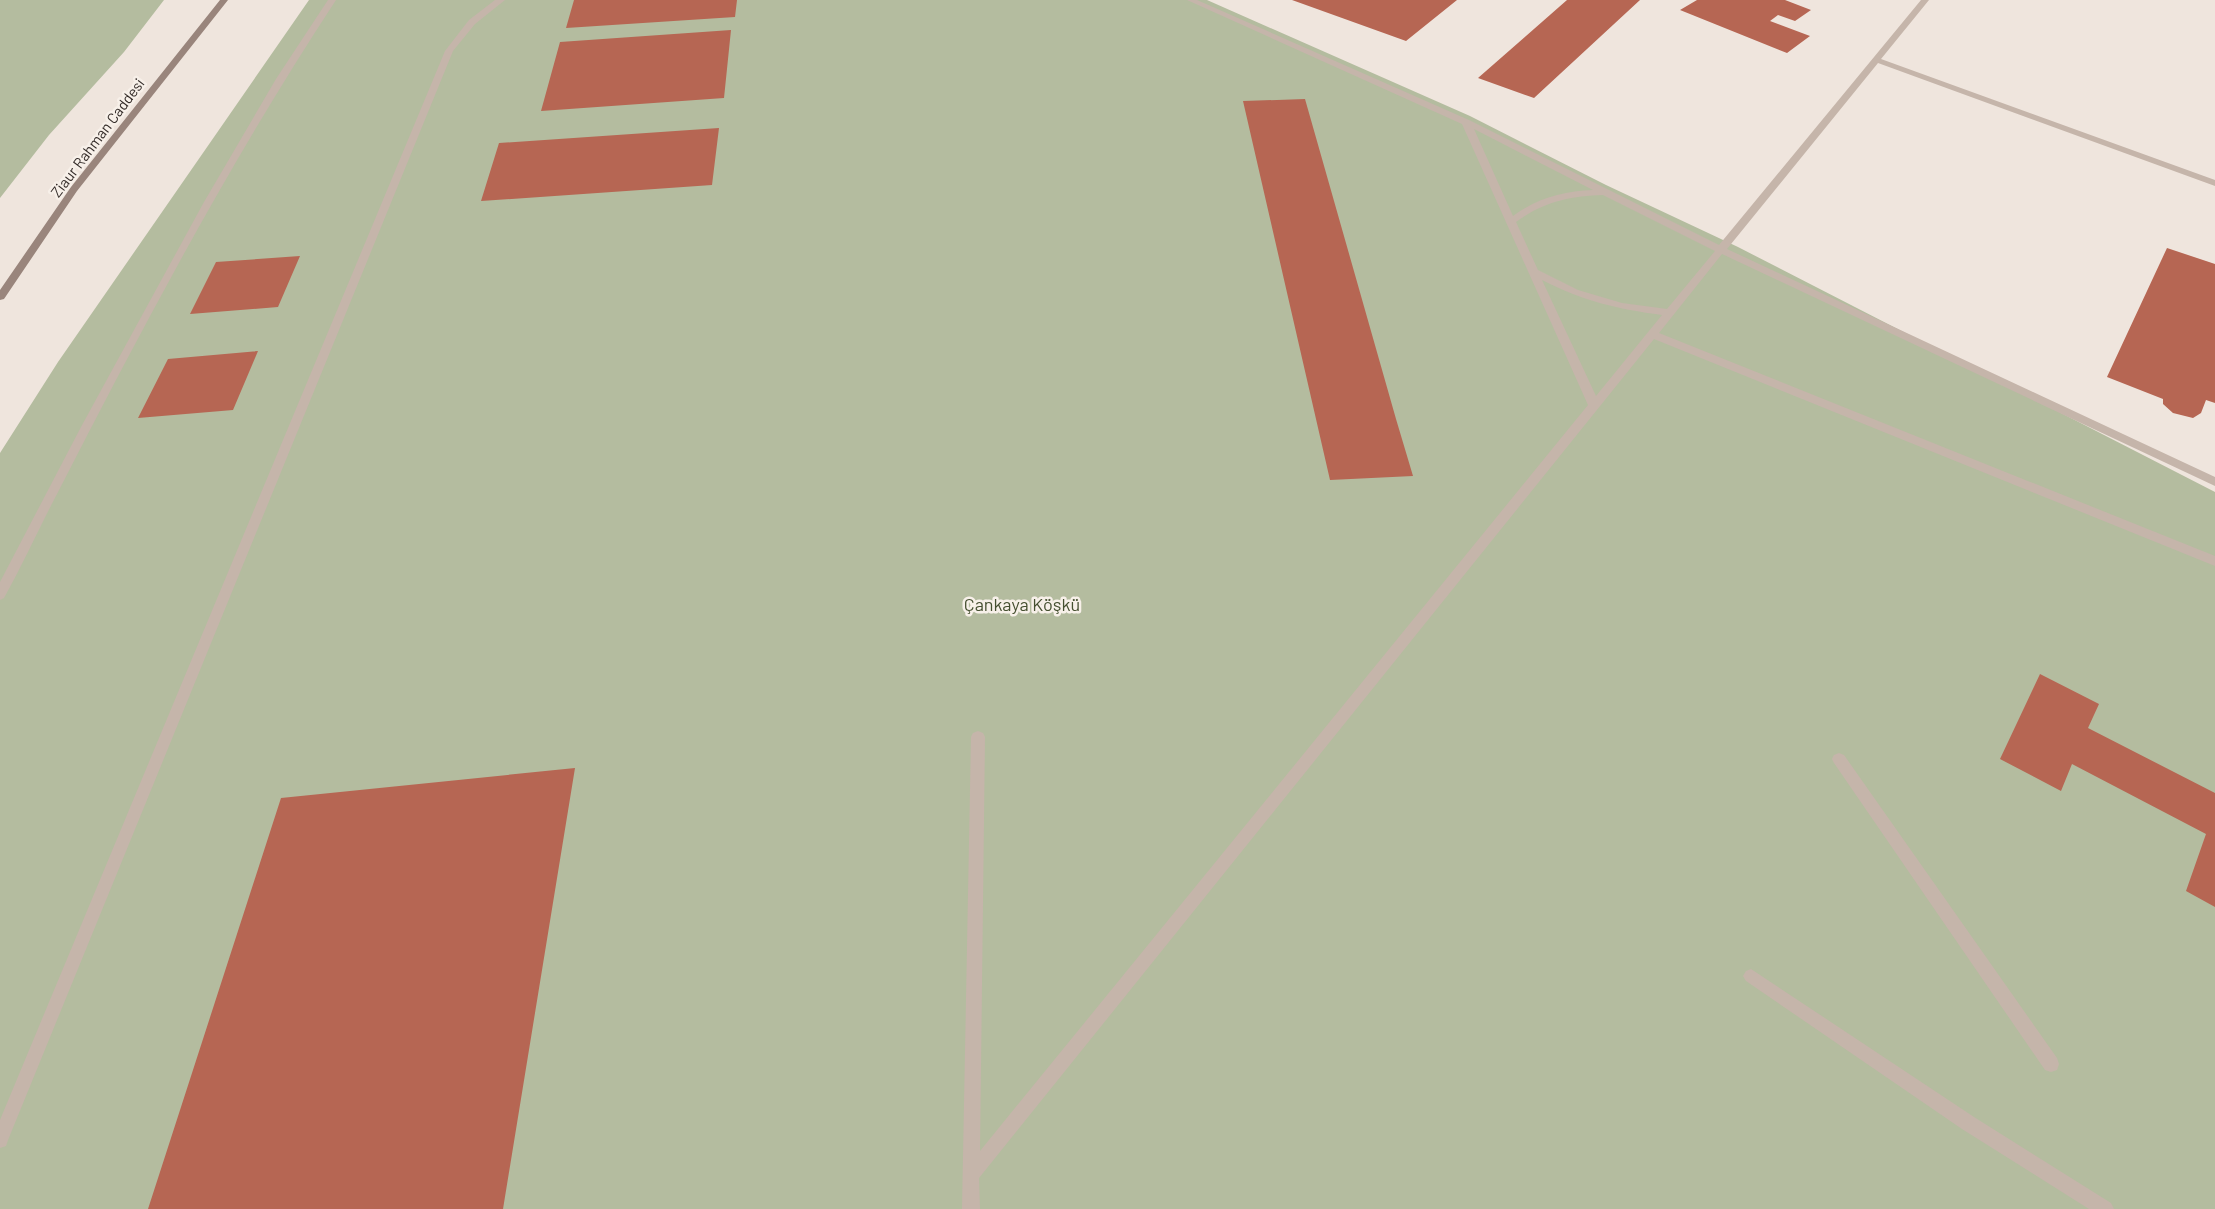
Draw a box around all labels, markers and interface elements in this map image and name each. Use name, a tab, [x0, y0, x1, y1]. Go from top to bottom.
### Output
street label: Ziaur Rahman Caddesi	[47, 74, 148, 200]
park label: Çankaya Köşkü	[964, 593, 1080, 615]

